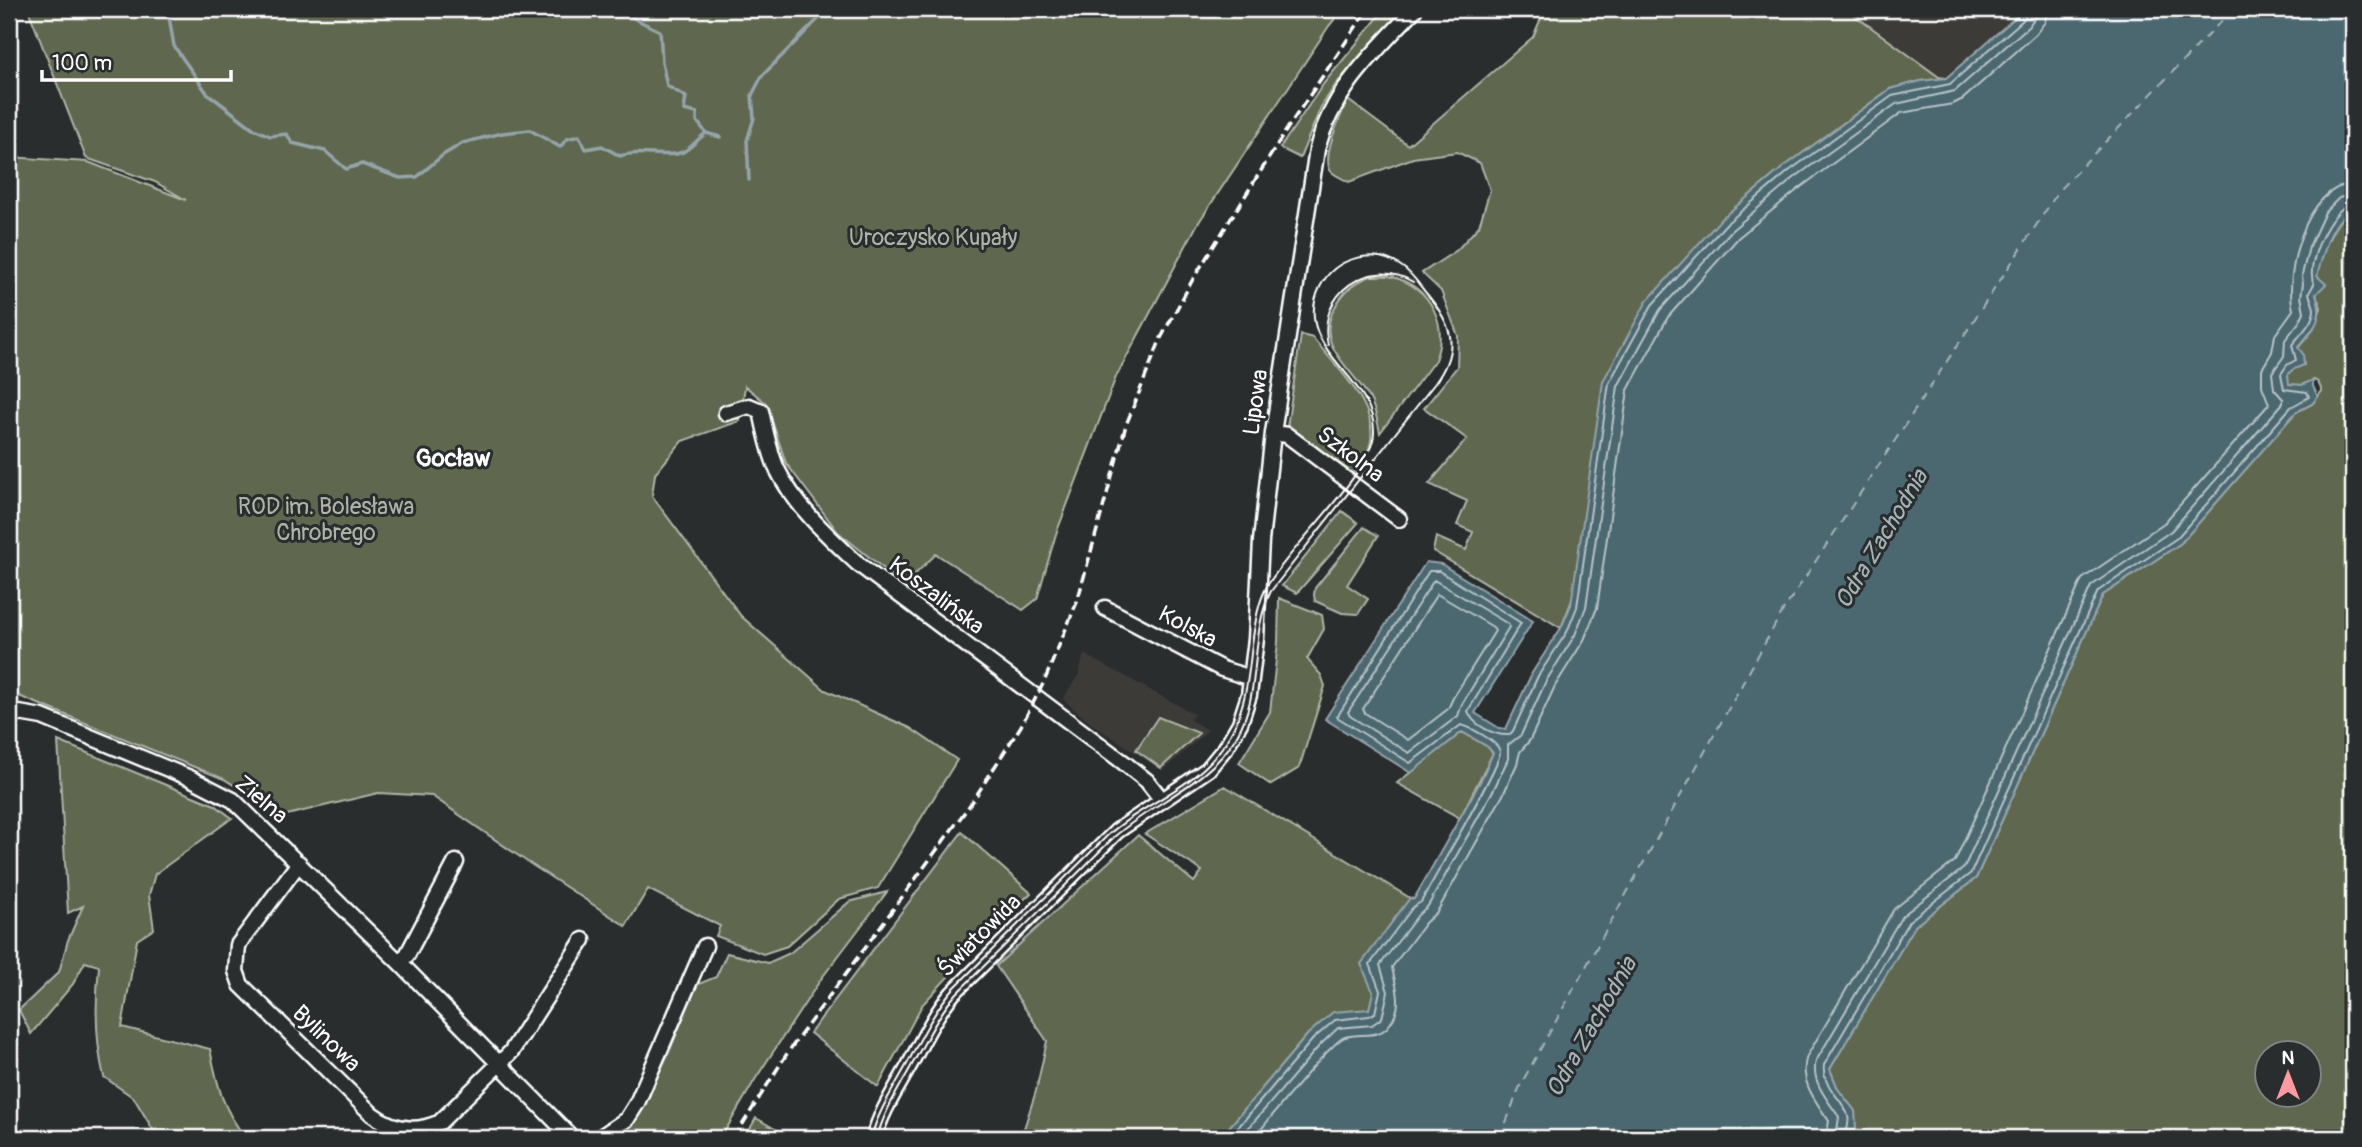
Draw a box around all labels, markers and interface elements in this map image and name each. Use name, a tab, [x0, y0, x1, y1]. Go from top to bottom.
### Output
scale bar	[42, 38, 231, 82]
text: 100 m	[52, 50, 112, 77]
park label: Uroczysko Kupały	[849, 223, 1017, 252]
street label: Lipowa	[1237, 367, 1274, 437]
street label: Szkolna	[1311, 420, 1390, 489]
district label: Gocław	[416, 444, 491, 473]
water label: Odra Zachodnia	[1829, 463, 1935, 614]
park label: ROD im. Bolesława Chrobrego	[238, 492, 414, 547]
street label: Koszalińska	[883, 550, 990, 641]
street label: Kolska	[1153, 599, 1222, 654]
street label: Zielna	[229, 769, 294, 830]
street label: Światowida	[932, 888, 1027, 983]
water label: Odra Zachodnia	[1540, 951, 1644, 1102]
street label: Bylinowa	[286, 999, 367, 1078]
north arrow	[2254, 1038, 2324, 1108]
text: N	[2282, 1046, 2295, 1070]

